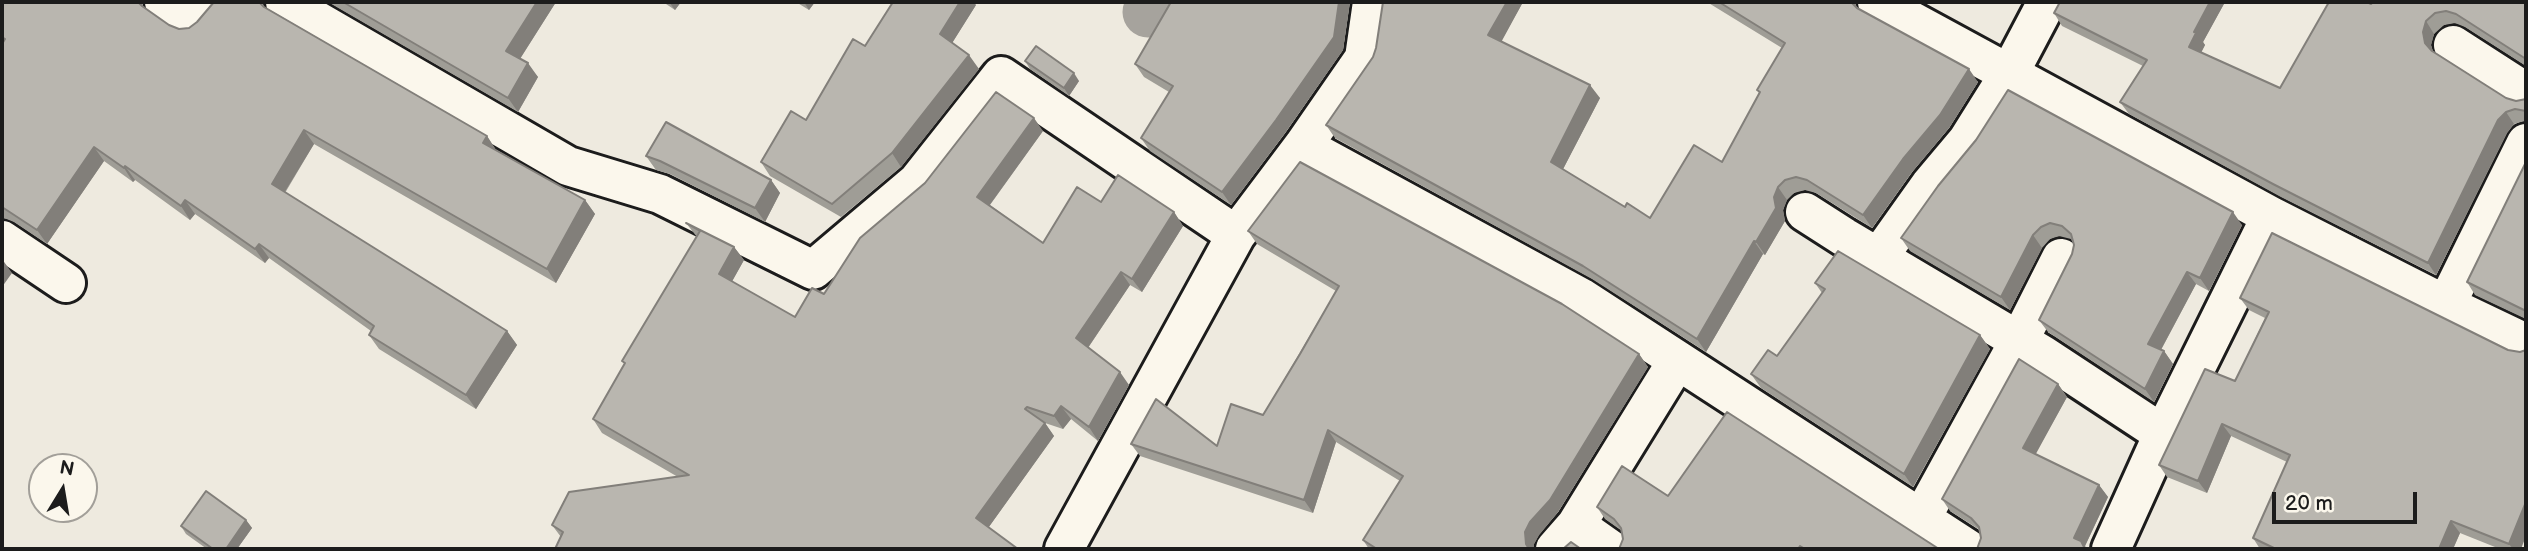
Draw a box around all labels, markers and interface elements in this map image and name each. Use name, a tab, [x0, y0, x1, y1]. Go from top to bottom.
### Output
north arrow	[28, 453, 98, 523]
text: N	[58, 456, 76, 482]
scale bar	[2276, 477, 2421, 522]
text: 20 m	[2285, 491, 2333, 516]

